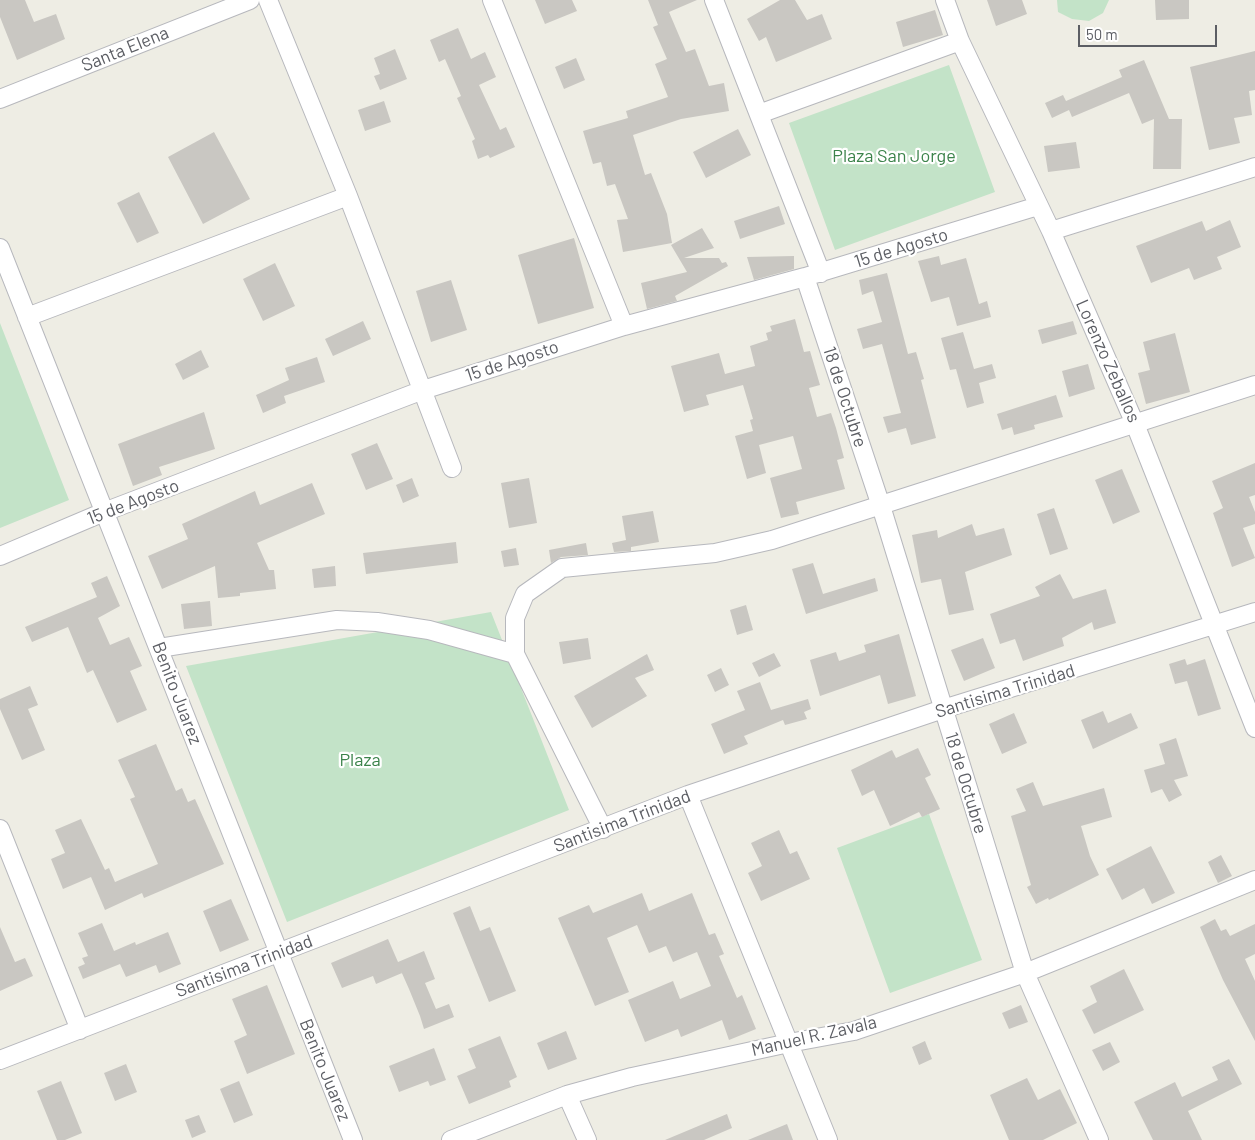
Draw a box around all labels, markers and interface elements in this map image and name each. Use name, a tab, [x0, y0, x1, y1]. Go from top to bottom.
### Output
scale bar	[1080, 15, 1219, 47]
street label: Santa Elena	[78, 22, 172, 76]
text: 50 m	[1086, 25, 1118, 43]
park label: Plaza San Jorge	[832, 145, 956, 167]
street label: 15 de Agosto	[852, 224, 950, 272]
street label: Lorenzo Zeballos	[1071, 296, 1145, 426]
street label: 15 de Agosto	[463, 336, 561, 386]
street label: 18 de Octubre	[819, 344, 871, 450]
street label: 15 de Agosto	[84, 475, 182, 529]
street label: Benito Juarez	[148, 639, 206, 747]
street label: Santisima Trinidad	[932, 659, 1078, 723]
street label: 18 de Octubre	[940, 730, 992, 836]
park label: Plaza	[339, 749, 381, 771]
street label: Santisima Trinidad	[550, 785, 694, 857]
street label: Santisima Trinidad	[172, 930, 316, 1002]
street label: Manuel R. Zavala	[749, 1011, 879, 1061]
street label: Benito Juarez	[295, 1016, 355, 1124]

